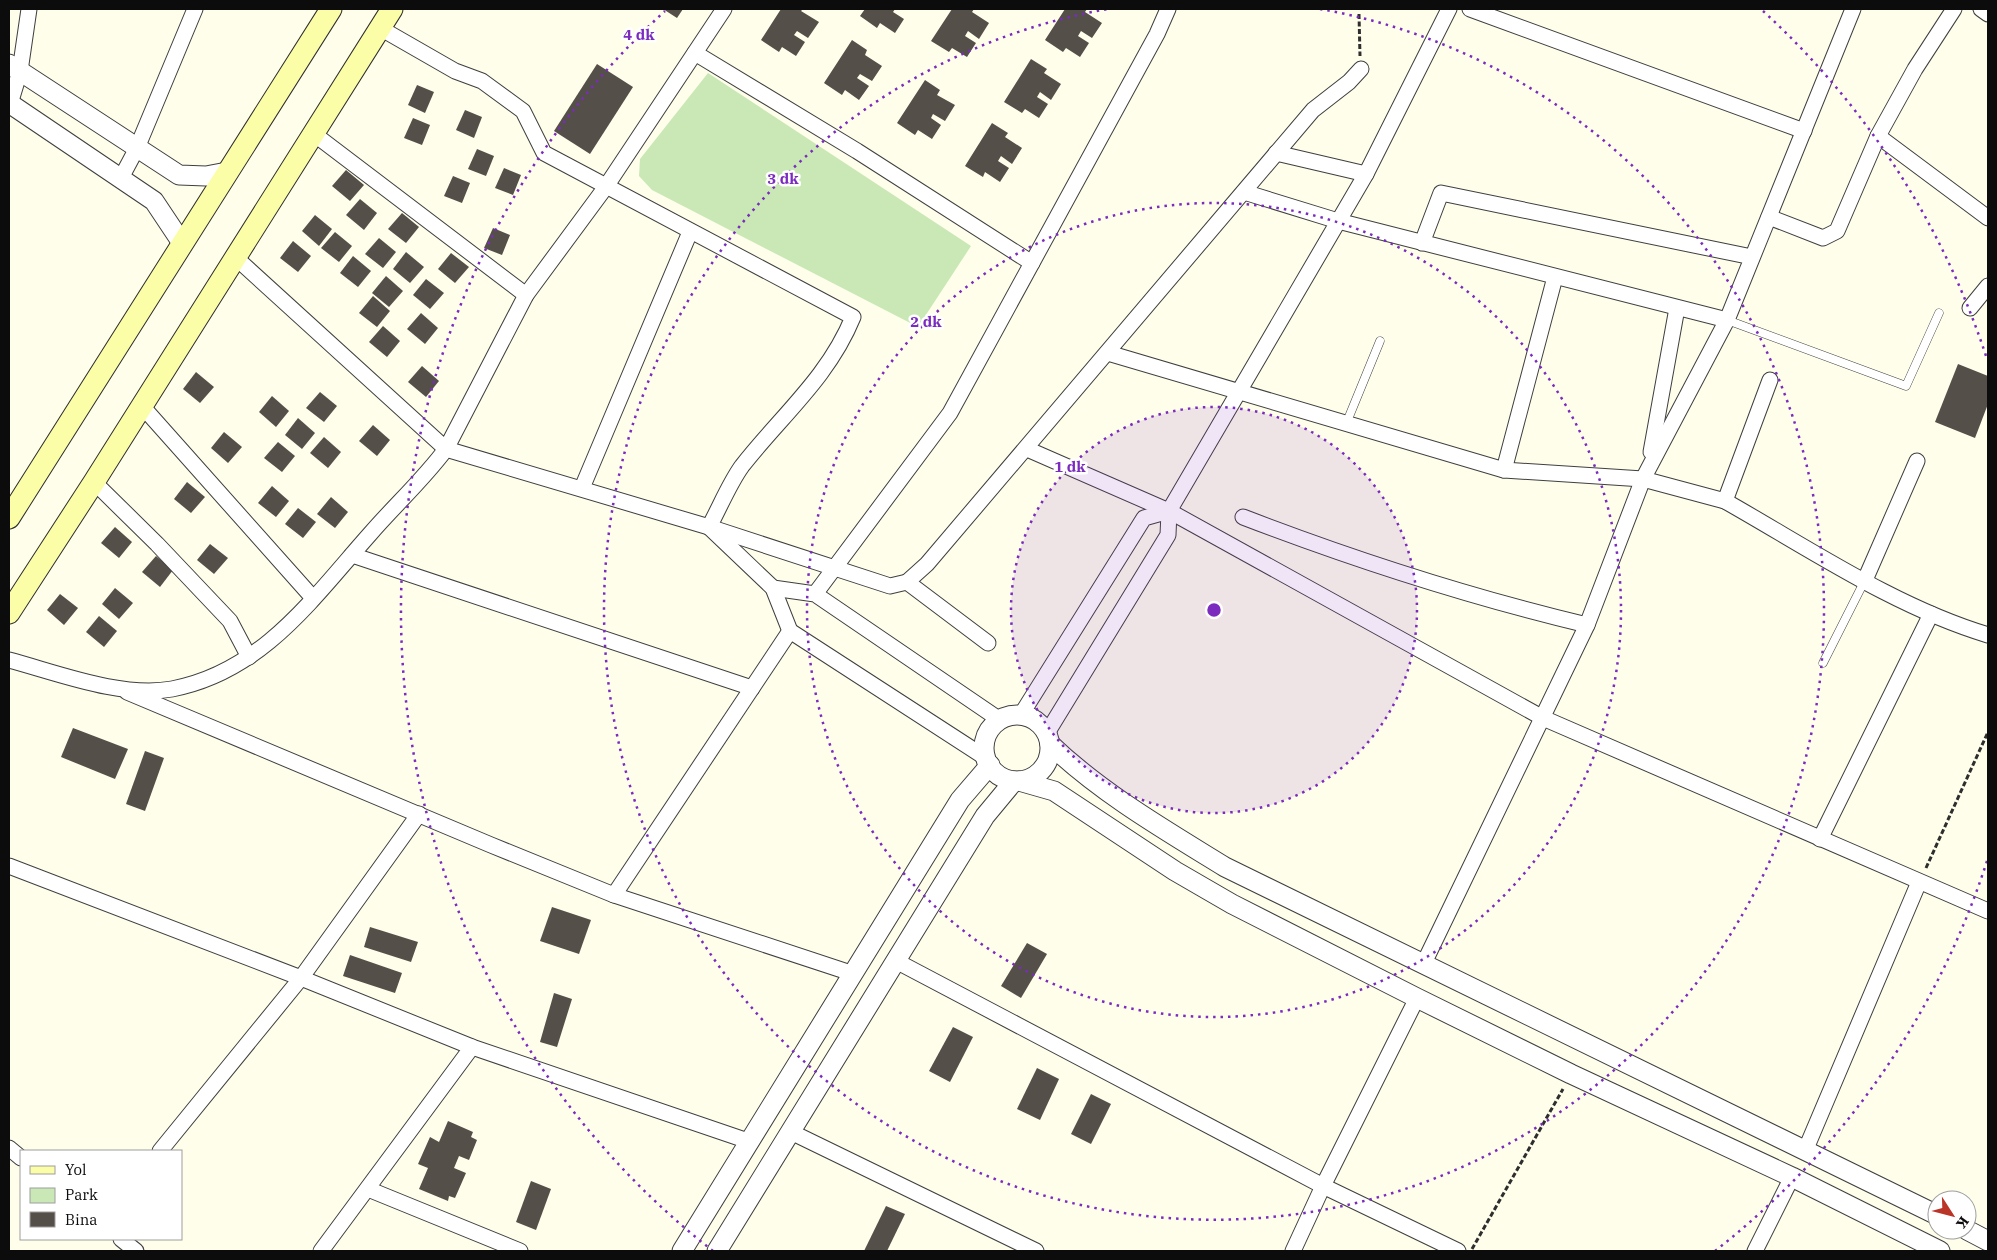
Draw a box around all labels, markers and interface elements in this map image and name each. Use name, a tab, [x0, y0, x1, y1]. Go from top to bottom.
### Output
text: 4 dk	[623, 25, 655, 44]
text: 3 dk	[767, 169, 799, 188]
text: 2 dk	[910, 312, 942, 331]
text: 1 dk	[1054, 457, 1086, 476]
centre of rings	[1205, 601, 1223, 619]
legend	[20, 1150, 182, 1240]
text: Yol	[65, 1160, 86, 1179]
text: Park	[65, 1185, 98, 1204]
north arrow	[1927, 1190, 1977, 1240]
text: Bina	[65, 1210, 98, 1229]
text: K	[1952, 1213, 1973, 1232]

